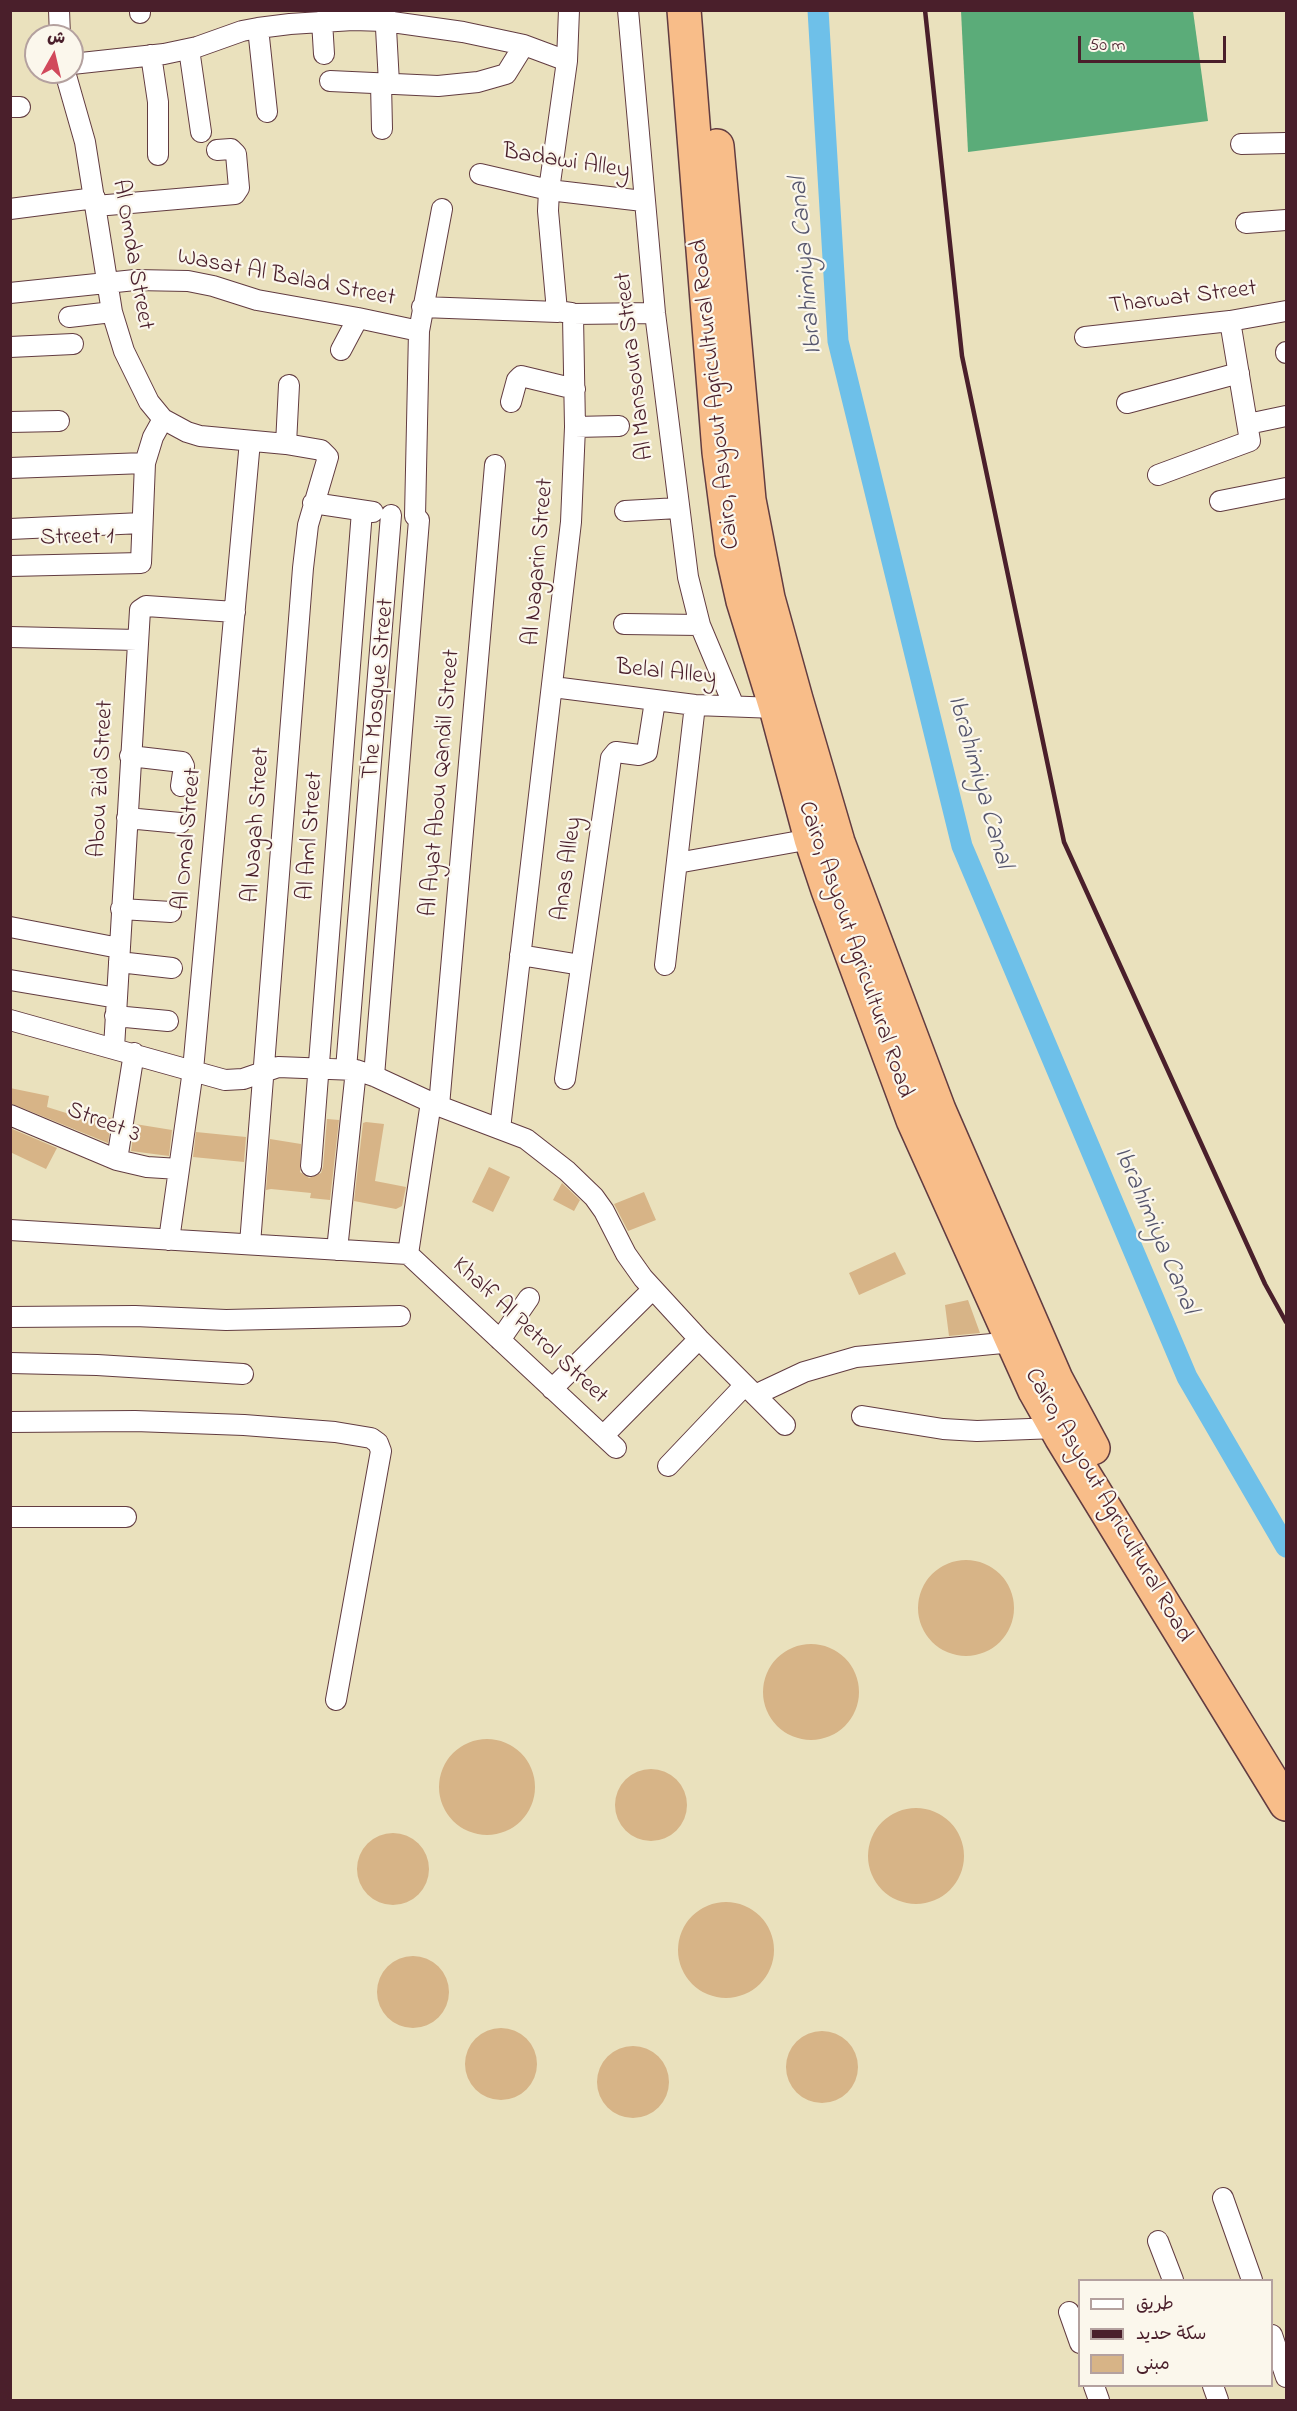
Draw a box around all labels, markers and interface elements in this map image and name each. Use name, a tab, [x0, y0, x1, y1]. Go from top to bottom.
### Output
north arrow	[24, 24, 84, 84]
scale bar	[1081, 24, 1230, 62]
text: ش	[46, 25, 67, 51]
text: 50 m	[1089, 33, 1126, 59]
street label: Badawi Alley	[500, 139, 632, 187]
water label: Ibrahimiya Canal	[785, 176, 831, 356]
street label: Al Omda Street	[104, 178, 158, 332]
street label: Cairo, Asyout Agricultural Road	[686, 237, 748, 551]
street label: Wasat Al Balad Street	[174, 244, 398, 314]
street label: Al Mansoura Street	[610, 270, 662, 462]
street label: Tharwat Street	[1107, 276, 1259, 322]
street label: Al Nagarin Street	[518, 477, 562, 647]
street label: Street 1	[40, 524, 114, 554]
street label: The Mosque Street	[358, 597, 402, 781]
street label: Al Ayat Abou Qandil Street	[416, 648, 468, 918]
street label: Belal Alley	[614, 654, 718, 694]
water label: Ibrahimiya Canal	[938, 692, 1018, 872]
street label: Abou Zid Street	[84, 700, 122, 858]
street label: Al Nagah Street	[238, 746, 278, 904]
street label: Al Omal Street	[168, 767, 210, 911]
street label: Al Aml Street	[293, 771, 331, 901]
street label: Cairo, Asyout Agricultural Road	[790, 798, 918, 1102]
street label: Anas Alley	[547, 815, 591, 923]
street label: Street 3	[62, 1097, 144, 1151]
water label: Ibrahimiya Canal	[1105, 1143, 1203, 1319]
street label: Khalf Al Petrol Street	[445, 1252, 613, 1412]
street label: Cairo, Asyout Agricultural Road	[1017, 1364, 1197, 1648]
legend	[1078, 2279, 1273, 2387]
text: طريق	[1136, 2292, 1174, 2318]
text: سكة حديد	[1136, 2322, 1206, 2348]
text: مبنى	[1136, 2352, 1170, 2378]

